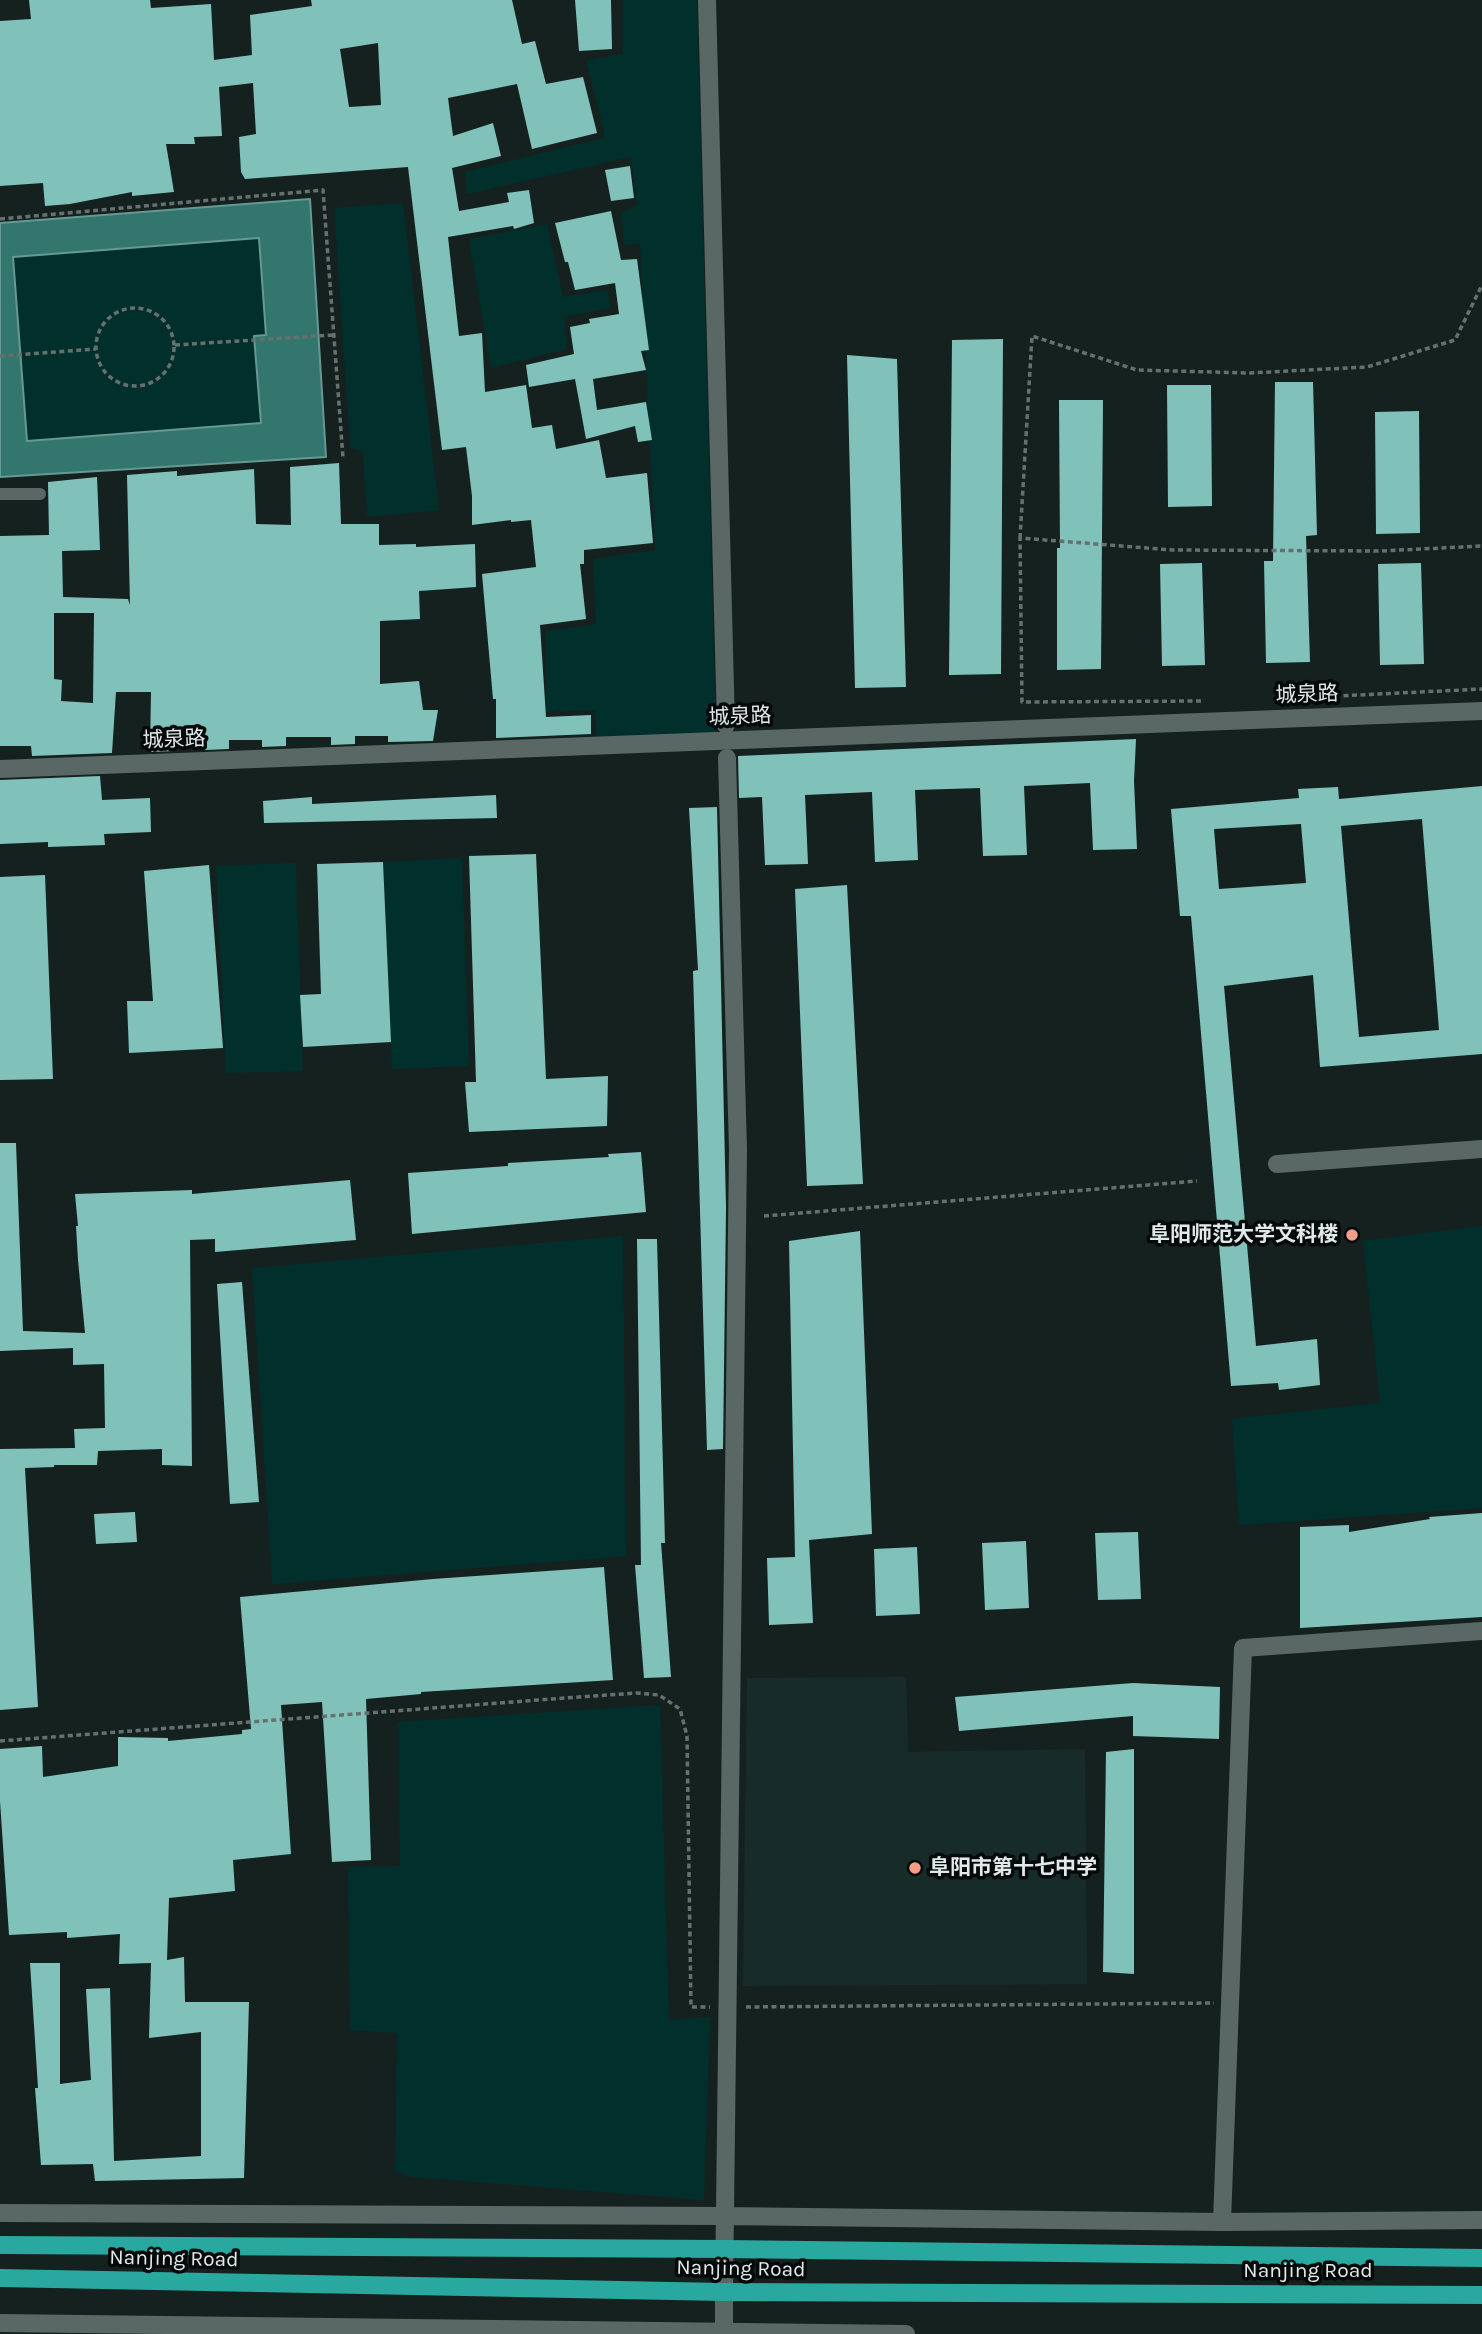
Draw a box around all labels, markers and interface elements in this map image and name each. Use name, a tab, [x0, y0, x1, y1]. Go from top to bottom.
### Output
street label: 城泉路	[1275, 681, 1339, 709]
street label: 城泉路	[708, 703, 772, 731]
street label: 城泉路	[142, 726, 206, 754]
place label: 阜阳师范大学文科楼	[1149, 1222, 1338, 1248]
marker: 阜阳师范大学文科楼	[1344, 1227, 1360, 1243]
place label: 阜阳市第十七中学	[929, 1855, 1097, 1881]
marker: 阜阳市第十七中学	[907, 1860, 923, 1876]
street label: Nanjing Road	[109, 2245, 239, 2273]
street label: Nanjing Road	[676, 2255, 806, 2283]
street label: Nanjing Road	[1243, 2258, 1373, 2284]

